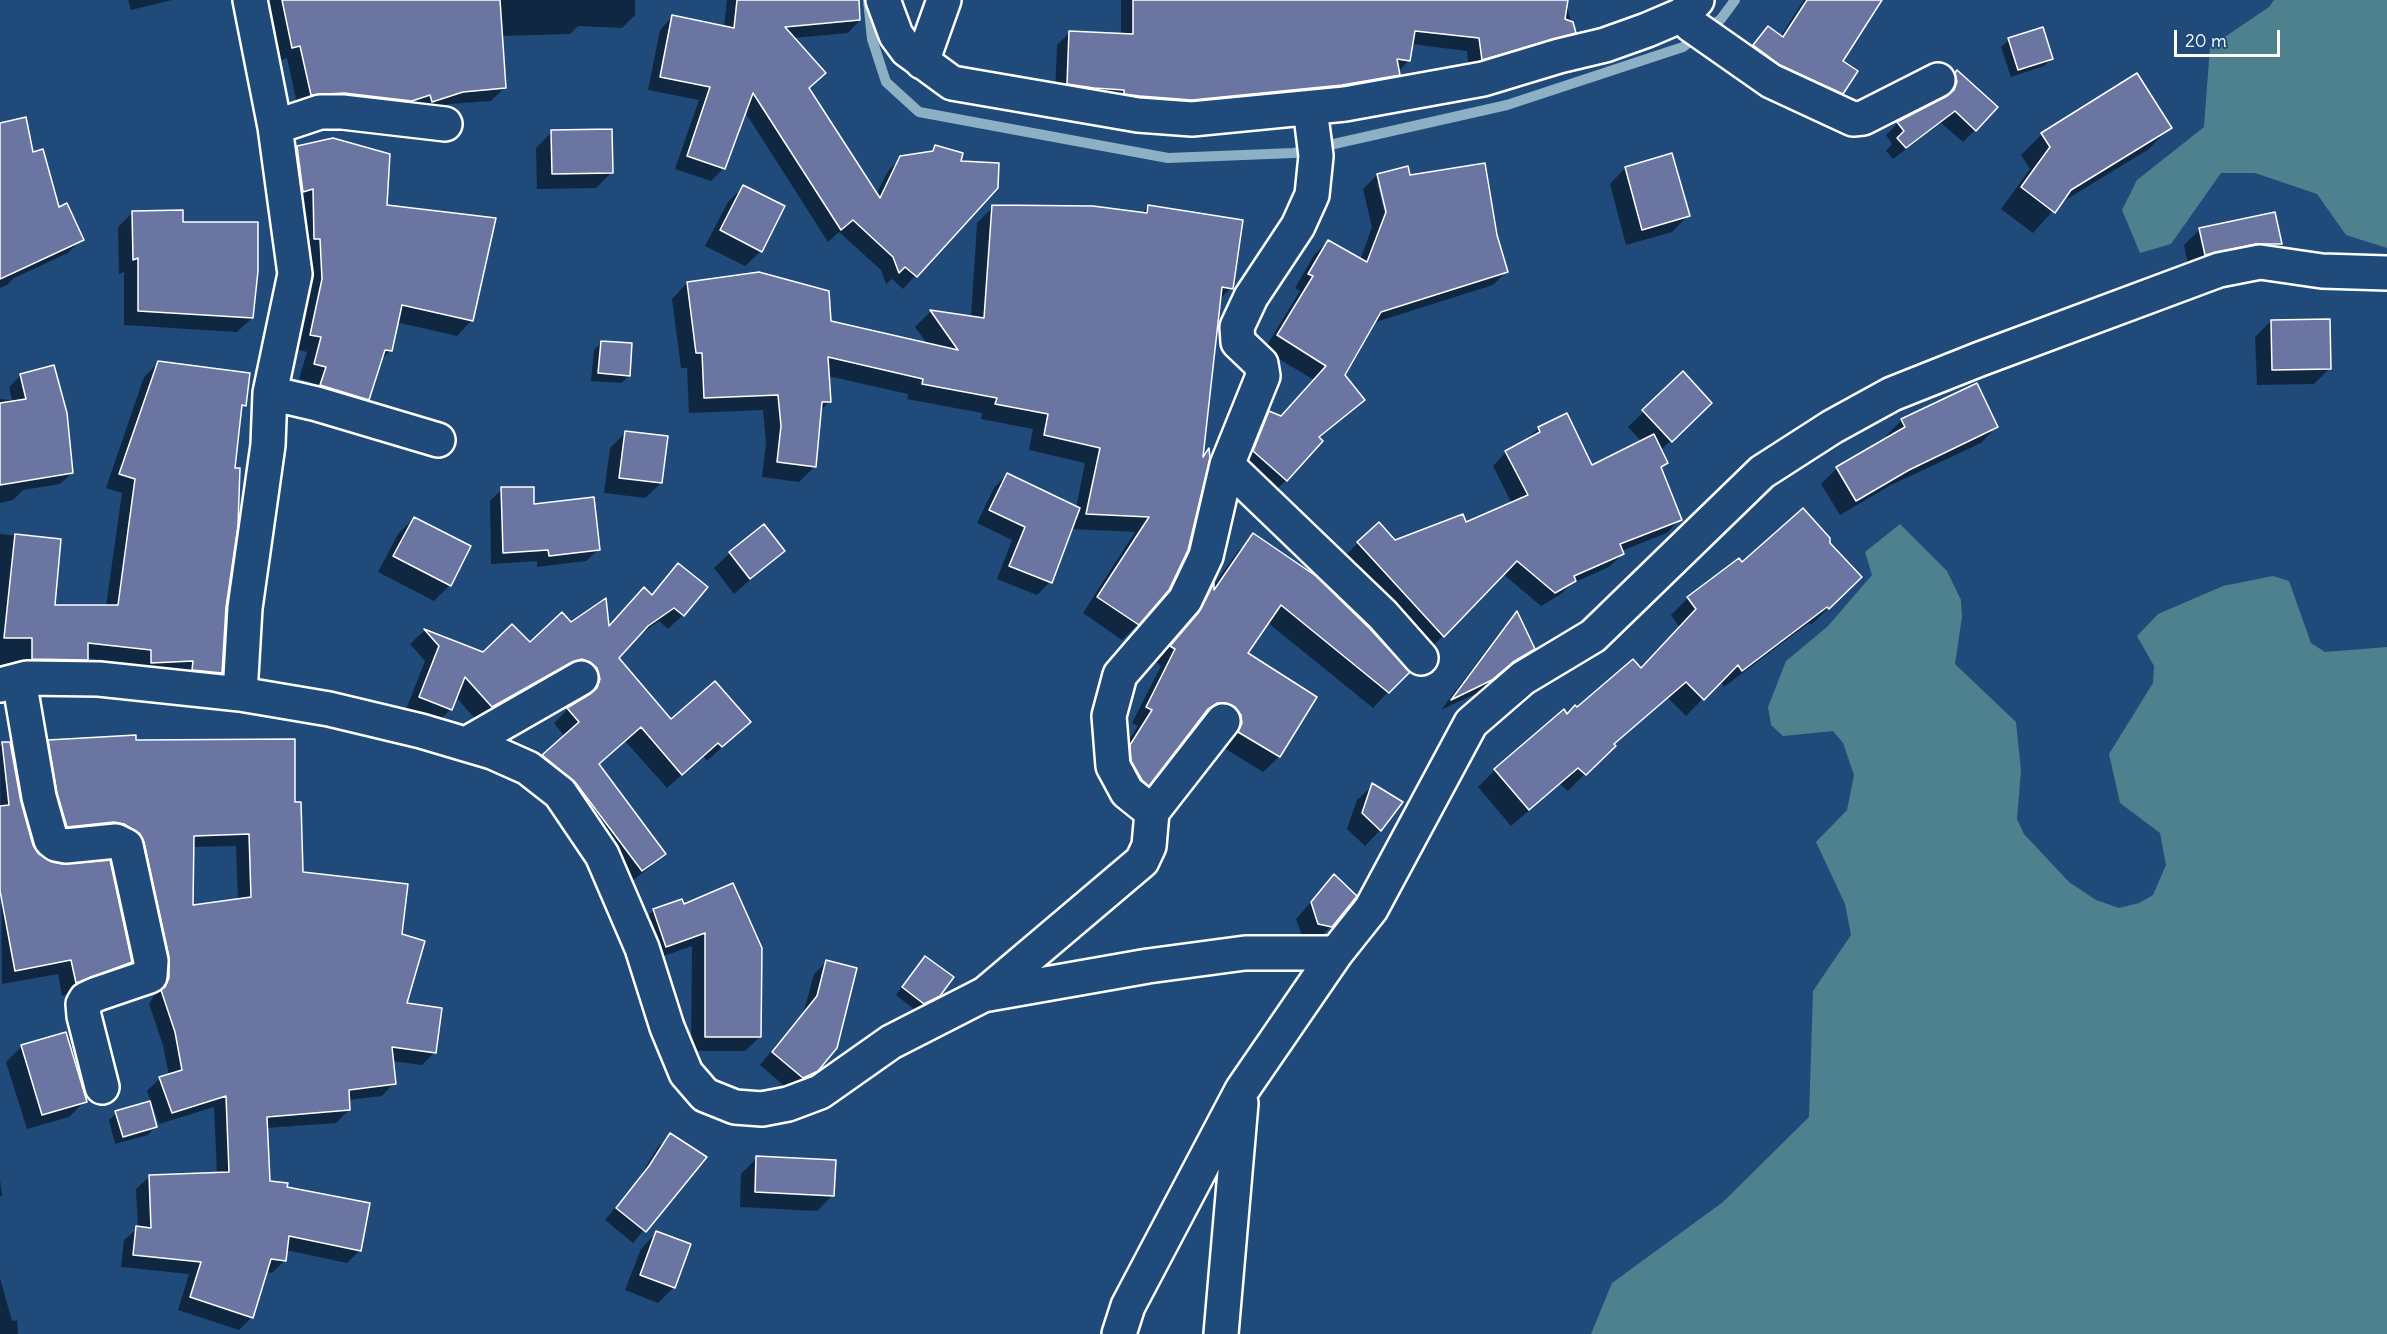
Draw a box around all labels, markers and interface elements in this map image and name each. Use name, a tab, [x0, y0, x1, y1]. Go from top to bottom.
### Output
scale bar	[2177, 18, 2284, 56]
text: 20 m	[2185, 29, 2227, 52]

